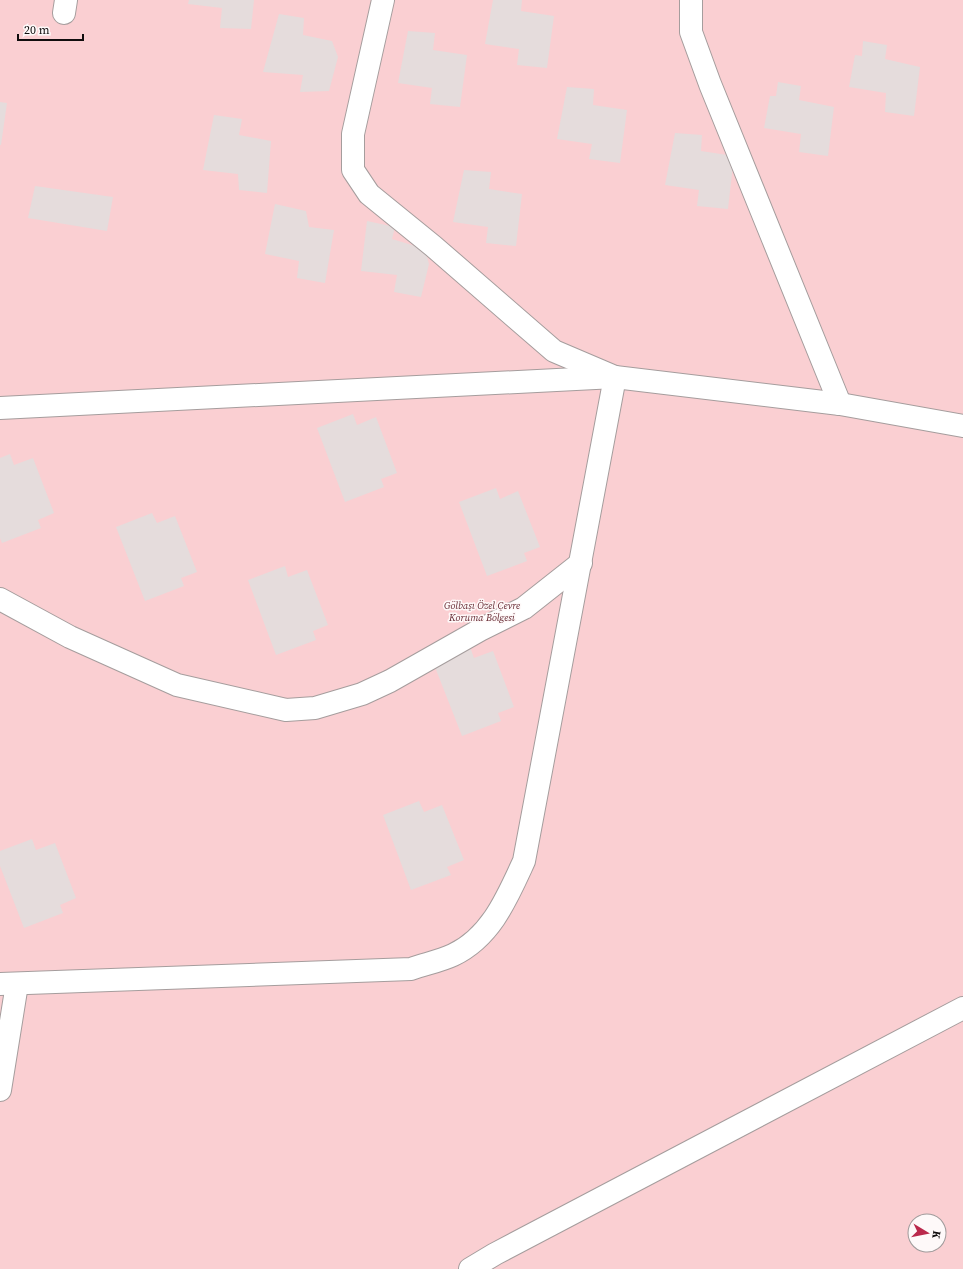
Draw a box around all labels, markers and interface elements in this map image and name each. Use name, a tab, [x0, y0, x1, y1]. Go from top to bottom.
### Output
scale bar	[18, 16, 83, 42]
text: 20 m	[24, 22, 50, 38]
park label: Gölbaşı Özel Çevre Koruma Bölgesi	[444, 599, 520, 624]
north arrow	[907, 1213, 947, 1253]
text: K	[928, 1230, 944, 1240]

